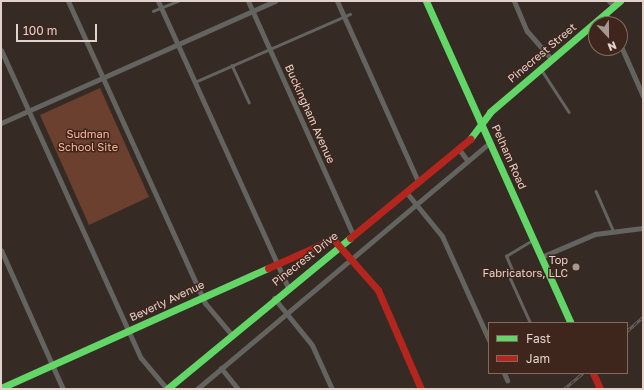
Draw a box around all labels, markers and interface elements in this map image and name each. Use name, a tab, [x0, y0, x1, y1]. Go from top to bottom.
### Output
scale bar	[18, 16, 99, 42]
north arrow	[588, 16, 628, 56]
street label: Pinecrest Street	[505, 20, 579, 86]
text: 100 m	[23, 23, 57, 38]
text: N	[606, 39, 619, 54]
street label: Buckingham Avenue	[282, 62, 338, 166]
street label: Pelham Road	[489, 123, 529, 191]
park label: Sudman School Site	[58, 128, 118, 154]
street label: Pinecrest Drive	[269, 229, 341, 289]
place label: Top Fabricators, LLC	[483, 254, 568, 280]
marker: Top Fabricators, LLC	[571, 262, 581, 272]
street label: Beverly Avenue	[127, 278, 207, 324]
legend	[488, 322, 628, 374]
text: Fast	[526, 331, 551, 346]
text: Jam	[526, 351, 550, 366]

